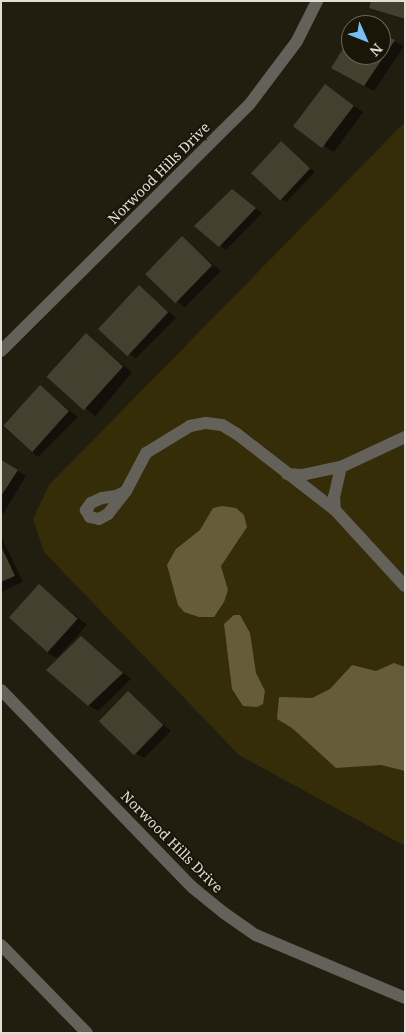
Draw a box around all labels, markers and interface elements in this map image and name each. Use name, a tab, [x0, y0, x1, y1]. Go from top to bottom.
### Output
north arrow	[341, 15, 391, 65]
text: N	[366, 39, 387, 61]
street label: Norwood Hills Drive	[105, 119, 213, 227]
street label: Norwood Hills Drive	[118, 788, 226, 896]

